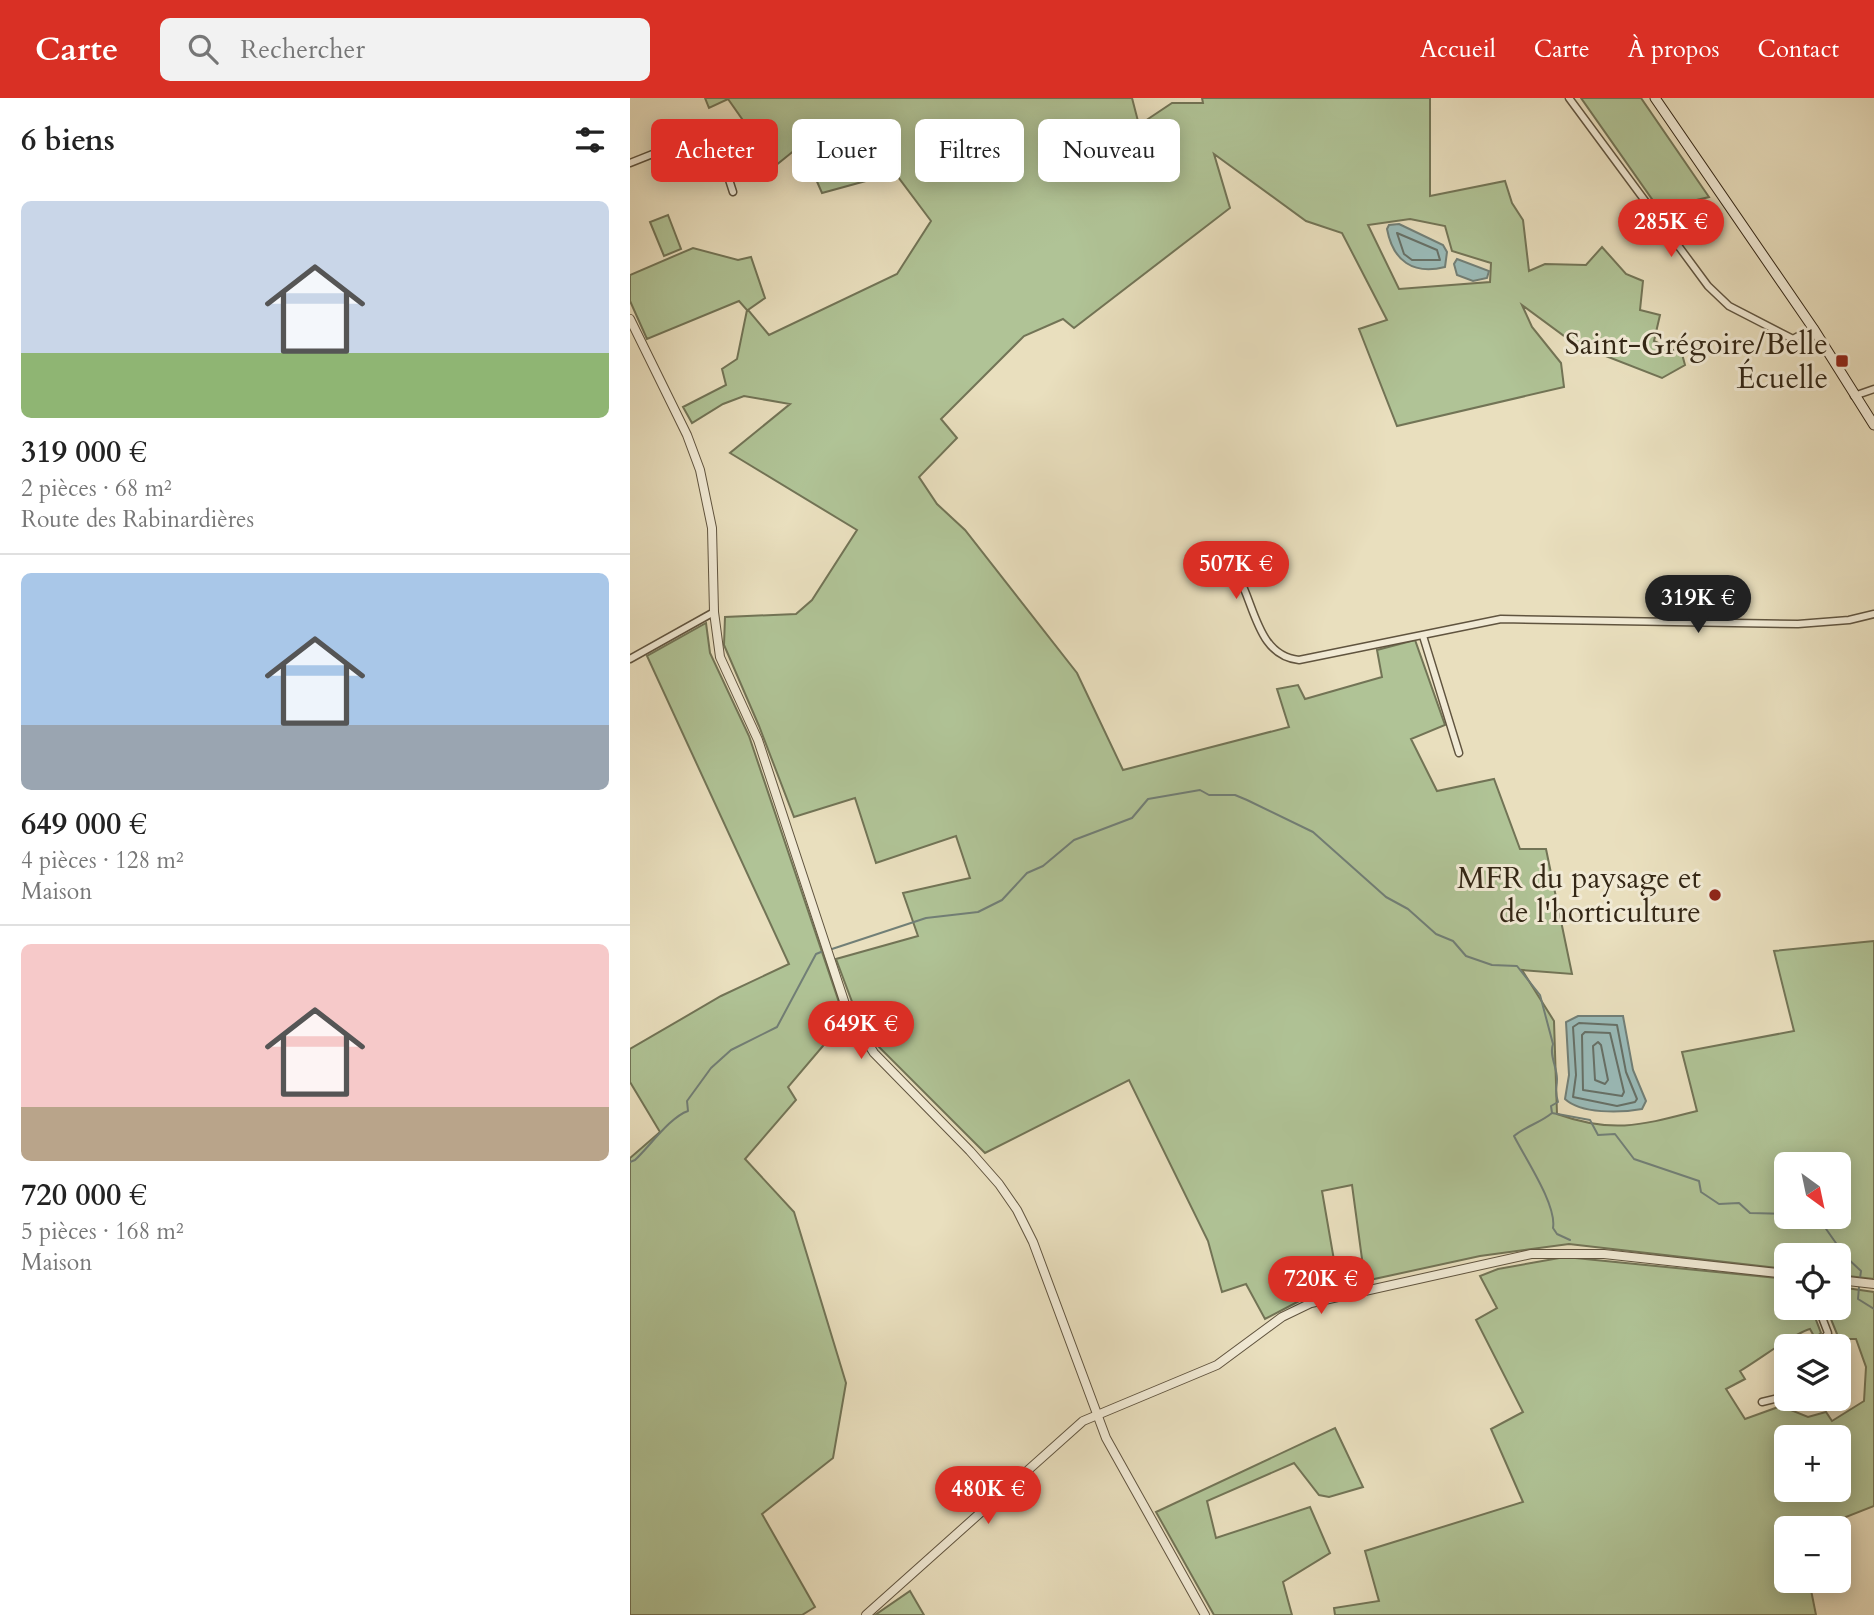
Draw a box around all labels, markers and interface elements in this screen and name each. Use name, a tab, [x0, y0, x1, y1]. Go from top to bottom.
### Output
search box	[160, 18, 650, 81]
text: Carte	[35, 27, 118, 72]
icon: search	[184, 30, 222, 68]
text: Rechercher	[240, 32, 365, 67]
text: Accueil	[1420, 33, 1496, 66]
text: Carte	[1534, 33, 1590, 66]
text: À propos	[1628, 33, 1720, 66]
text: Contact	[1758, 33, 1839, 66]
chip: Acheter	[651, 119, 778, 182]
chip: Louer	[792, 119, 901, 182]
chip: Filtres	[915, 119, 1024, 182]
chip: Nouveau	[1038, 119, 1180, 182]
text: 6 biens	[21, 120, 115, 161]
icon: filters	[571, 121, 609, 159]
pin: 285K €	[1614, 200, 1728, 259]
text: 285K €	[1634, 206, 1708, 237]
icon: home	[252, 246, 378, 372]
place label: Saint-Grégoire/Belle Écuelle	[1565, 324, 1828, 399]
marker: Saint-Grégoire/Belle Écuelle	[1834, 353, 1850, 369]
text: 319 000 €	[21, 432, 147, 473]
text: 2 pièces · 68 m²	[21, 473, 172, 504]
text: Route des Rabinardières	[21, 504, 254, 535]
pin: 507K €	[1179, 542, 1293, 601]
text: 507K €	[1199, 548, 1273, 579]
pin: 319K €	[1641, 575, 1755, 635]
text: 319K €	[1661, 582, 1735, 613]
icon: home	[252, 618, 378, 744]
text: 649 000 €	[21, 804, 147, 845]
text: 4 pièces · 128 m²	[21, 845, 184, 876]
place label: MFR du paysage et de l'horticulture	[1457, 858, 1702, 933]
text: Maison	[21, 876, 92, 907]
marker: MFR du paysage et de l'horticulture	[1707, 887, 1723, 903]
icon: home	[252, 989, 378, 1115]
pin: 649K €	[804, 1002, 918, 1061]
text: 649K €	[824, 1008, 898, 1039]
north arrow	[1774, 1152, 1852, 1228]
map controls	[1774, 1152, 1851, 1593]
text: 720 000 €	[21, 1175, 147, 1216]
text: 5 pièces · 168 m²	[21, 1216, 184, 1247]
button: locate	[1774, 1243, 1851, 1320]
text: Maison	[21, 1247, 92, 1278]
pin: 720K €	[1264, 1256, 1378, 1316]
text: 720K €	[1284, 1263, 1358, 1294]
button: layers	[1774, 1334, 1851, 1411]
button: +	[1774, 1425, 1851, 1502]
pin: 480K €	[931, 1466, 1045, 1526]
text: 480K €	[951, 1473, 1025, 1504]
button: −	[1774, 1516, 1851, 1593]

